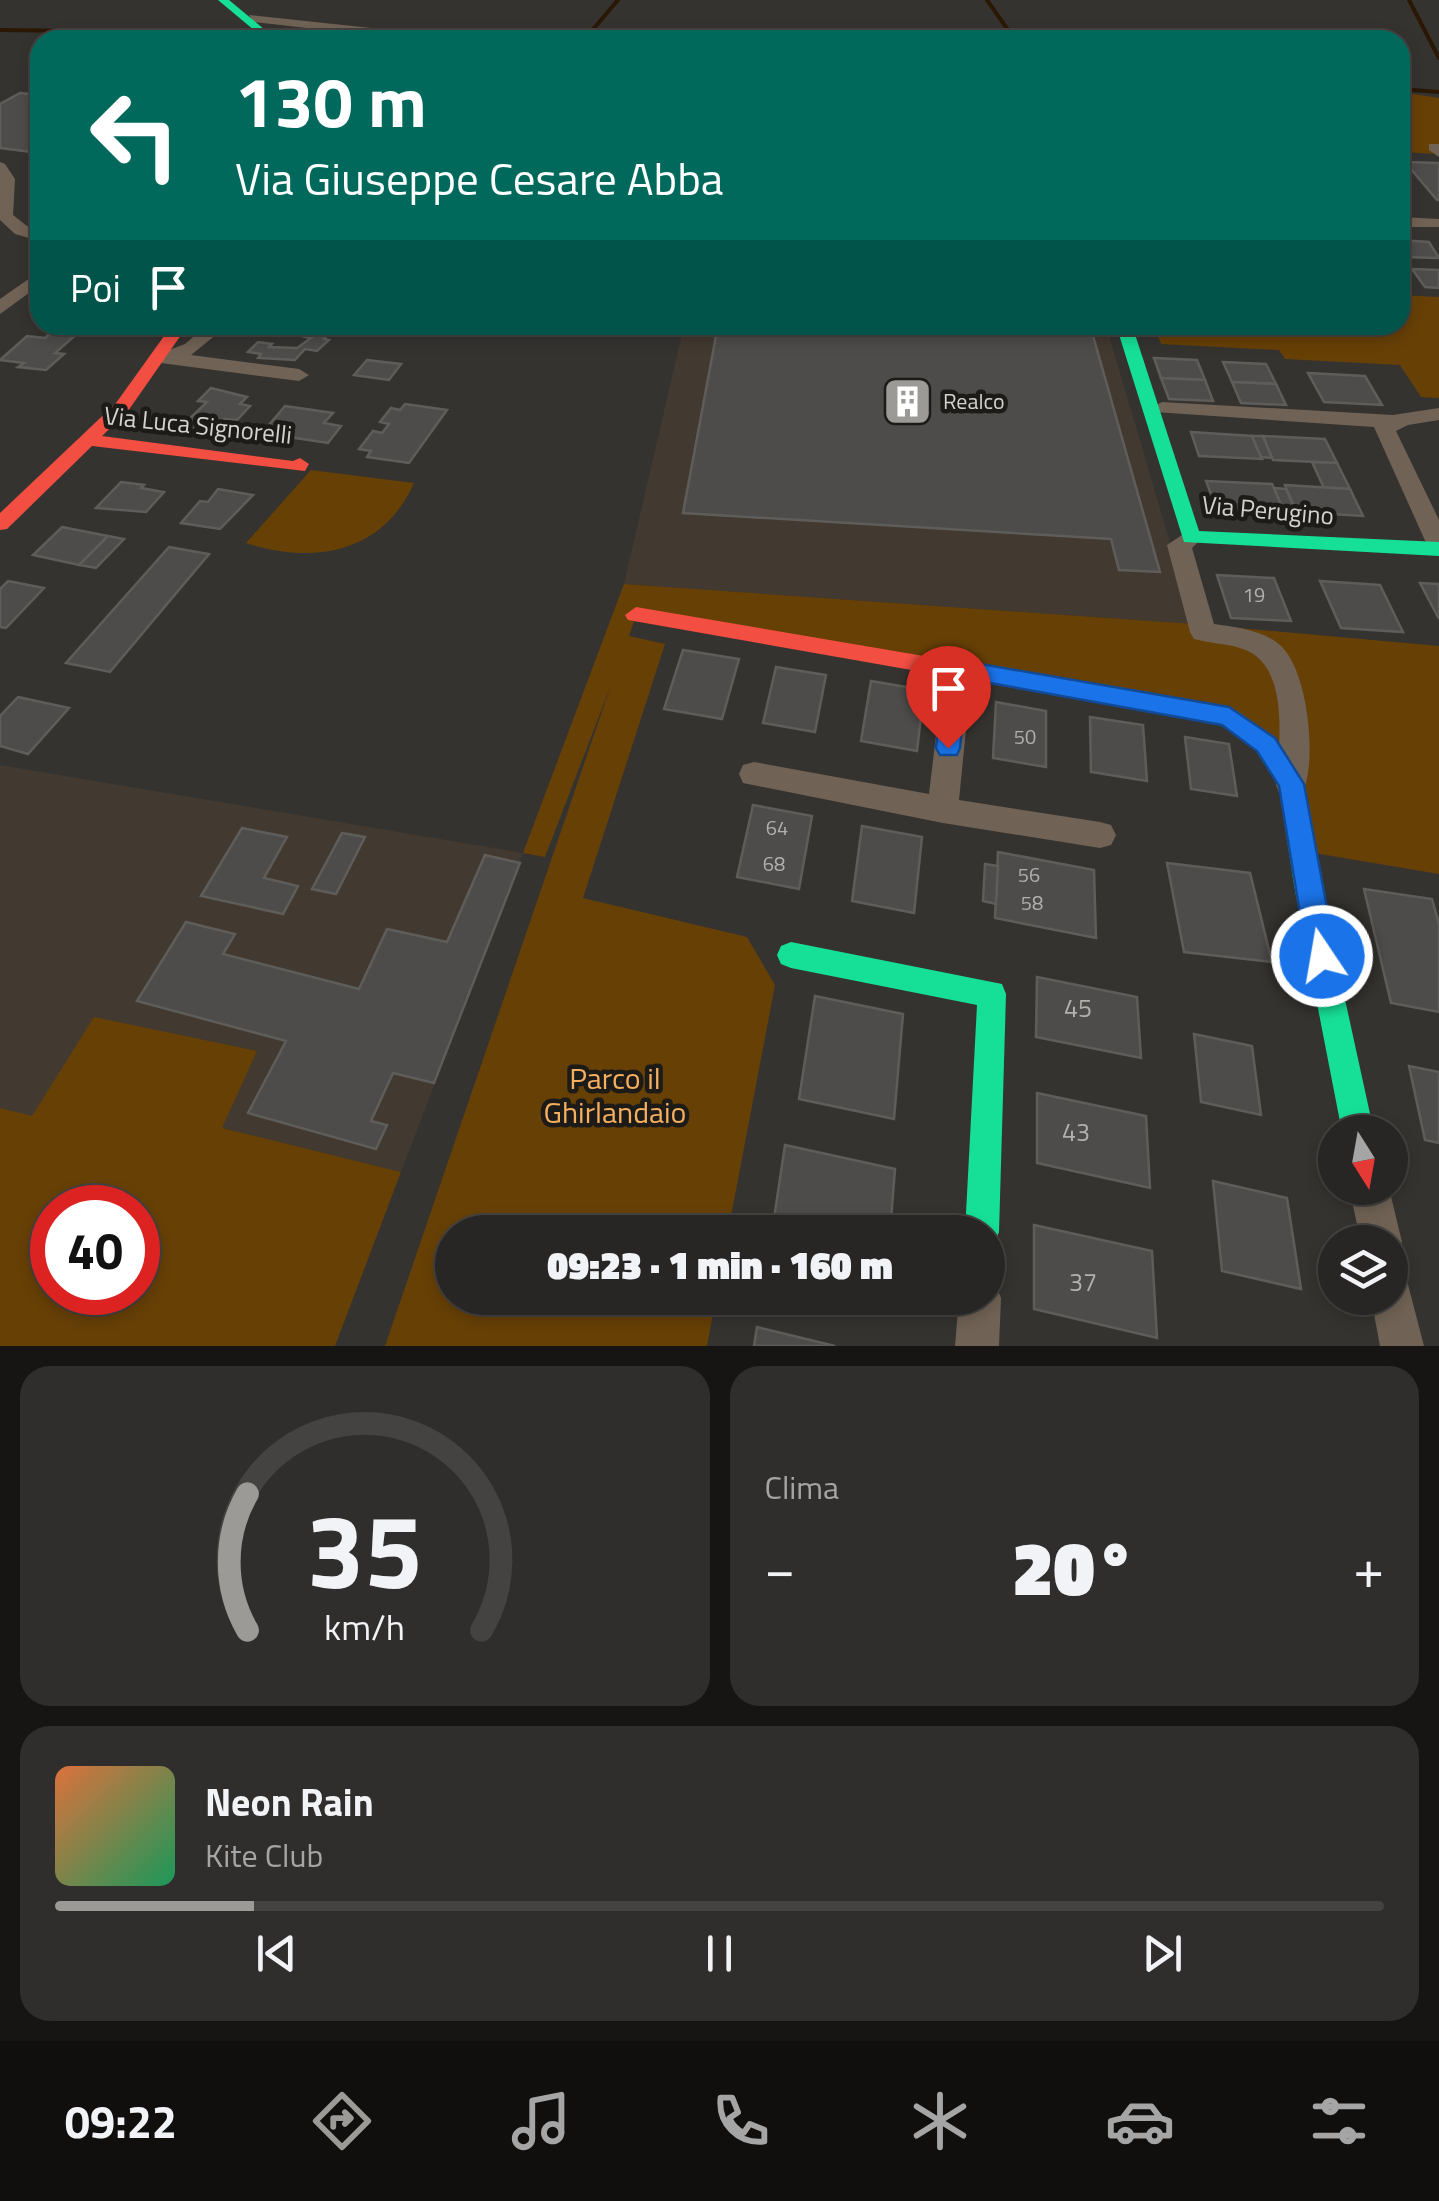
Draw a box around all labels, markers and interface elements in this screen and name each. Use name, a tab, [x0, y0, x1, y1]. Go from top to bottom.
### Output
text: 130 m	[235, 48, 427, 154]
icon: left	[70, 70, 200, 200]
text: Via Giuseppe Cesare Abba	[235, 144, 723, 212]
text: Poi	[70, 259, 121, 317]
icon: arrive	[141, 260, 196, 315]
building icon: Realco	[882, 375, 934, 427]
place label: Realco	[943, 384, 1005, 418]
street label: Via Luca Signorelli	[102, 396, 294, 454]
street label: Via Perugino	[1200, 485, 1336, 535]
house number: 19	[1243, 579, 1265, 610]
pin	[906, 646, 991, 749]
icon: arrive	[921, 661, 976, 716]
house number: 50	[1014, 721, 1036, 752]
house number: 64	[766, 812, 788, 843]
house number: 68	[763, 848, 785, 879]
house number: 56	[1018, 859, 1040, 890]
house number: 58	[1021, 887, 1043, 918]
position arrow	[1270, 904, 1374, 1008]
house number: 45	[1064, 989, 1092, 1027]
park label: Parco il Ghirlandaio	[544, 1055, 686, 1135]
house number: 43	[1062, 1113, 1090, 1151]
north arrow	[1318, 1115, 1408, 1205]
map controls	[1318, 1115, 1408, 1315]
speed limit sign: 40	[30, 1185, 160, 1315]
button: layers	[1318, 1225, 1408, 1315]
text: 09:23 · 1 min · 160 m	[547, 1236, 893, 1294]
house number: 37	[1069, 1263, 1097, 1301]
text: Clima	[765, 1463, 839, 1511]
text: 35	[307, 1470, 423, 1628]
text: 20°	[1012, 1510, 1136, 1624]
text: −	[765, 1526, 795, 1609]
text: +	[1353, 1526, 1384, 1609]
text: km/h	[324, 1599, 405, 1654]
text: Neon Rain	[205, 1773, 374, 1831]
text: Kite Club	[205, 1831, 323, 1879]
icon: previous	[249, 1926, 304, 1981]
icon: pause	[692, 1926, 747, 1981]
icon: next	[1135, 1926, 1190, 1981]
icon: directions	[307, 2086, 377, 2156]
icon: music	[506, 2086, 576, 2156]
icon: phone	[706, 2086, 776, 2156]
icon: climate	[905, 2086, 975, 2156]
icon: car	[1105, 2086, 1175, 2156]
icon: filters	[1304, 2086, 1374, 2156]
text: 09:22	[65, 2087, 177, 2155]

